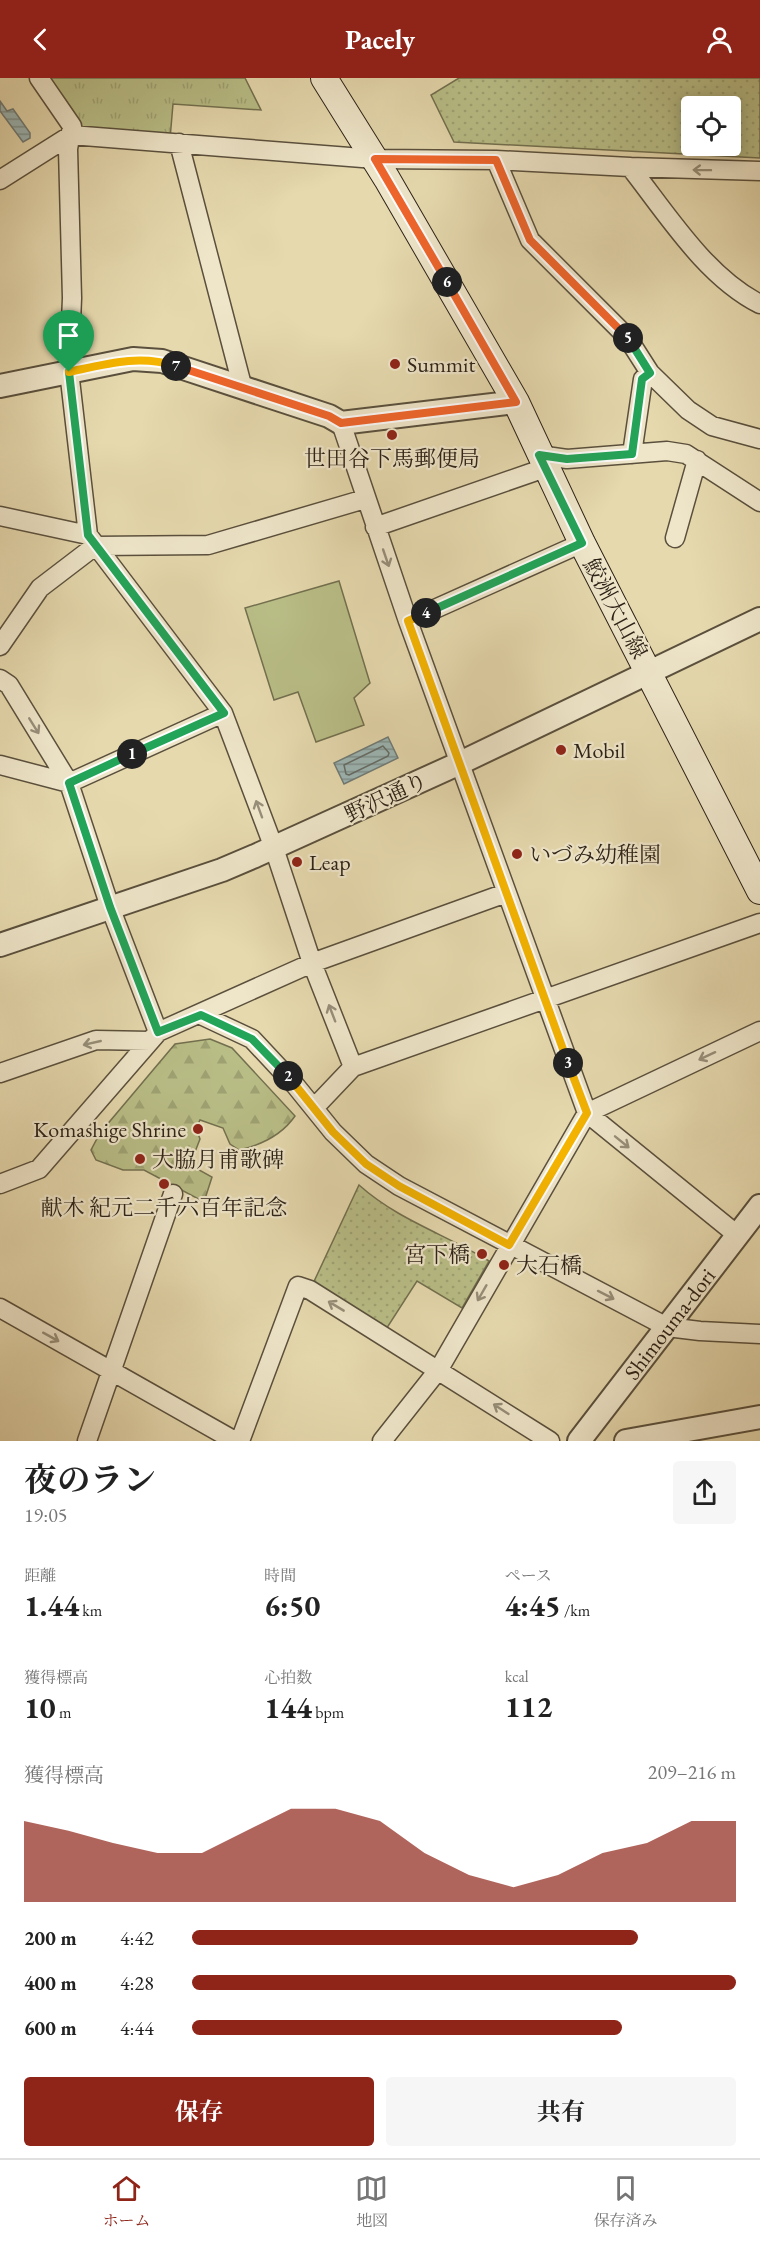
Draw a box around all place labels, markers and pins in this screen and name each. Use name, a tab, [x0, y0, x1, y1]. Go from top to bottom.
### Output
pin: 6	[432, 267, 462, 297]
pin	[43, 310, 94, 372]
pin: 5	[613, 323, 643, 353]
place label: Summit	[407, 350, 475, 379]
pin: 7	[161, 351, 191, 381]
marker: Summit	[388, 357, 402, 371]
marker: 世田谷下馬郵便局	[385, 428, 399, 442]
place label: 世田谷下馬郵便局	[304, 444, 480, 473]
pin: 4	[411, 598, 441, 628]
place label: Mobil	[573, 736, 625, 765]
pin: 1	[117, 739, 147, 769]
marker: Mobil	[554, 743, 568, 757]
place label: いづみ幼稚園	[529, 840, 661, 869]
marker: いづみ幼稚園	[510, 847, 524, 861]
place label: Leap	[309, 848, 351, 877]
marker: Leap	[290, 855, 304, 869]
pin: 3	[553, 1048, 583, 1078]
pin: 2	[273, 1061, 303, 1091]
place label: Komashige Shrine	[33, 1115, 186, 1144]
marker: Komashige Shrine	[191, 1122, 205, 1136]
place label: 大脇月甫歌碑	[152, 1145, 284, 1174]
marker: 大脇月甫歌碑	[133, 1152, 147, 1166]
marker: 献木 紀元二千六百年記念	[157, 1177, 171, 1191]
place label: 献木 紀元二千六百年記念	[41, 1193, 287, 1222]
place label: 宮下橋	[404, 1240, 470, 1269]
marker: 宮下橋	[475, 1247, 489, 1261]
place label: 大石橋	[516, 1251, 582, 1280]
marker: 大石橋	[497, 1258, 511, 1272]

